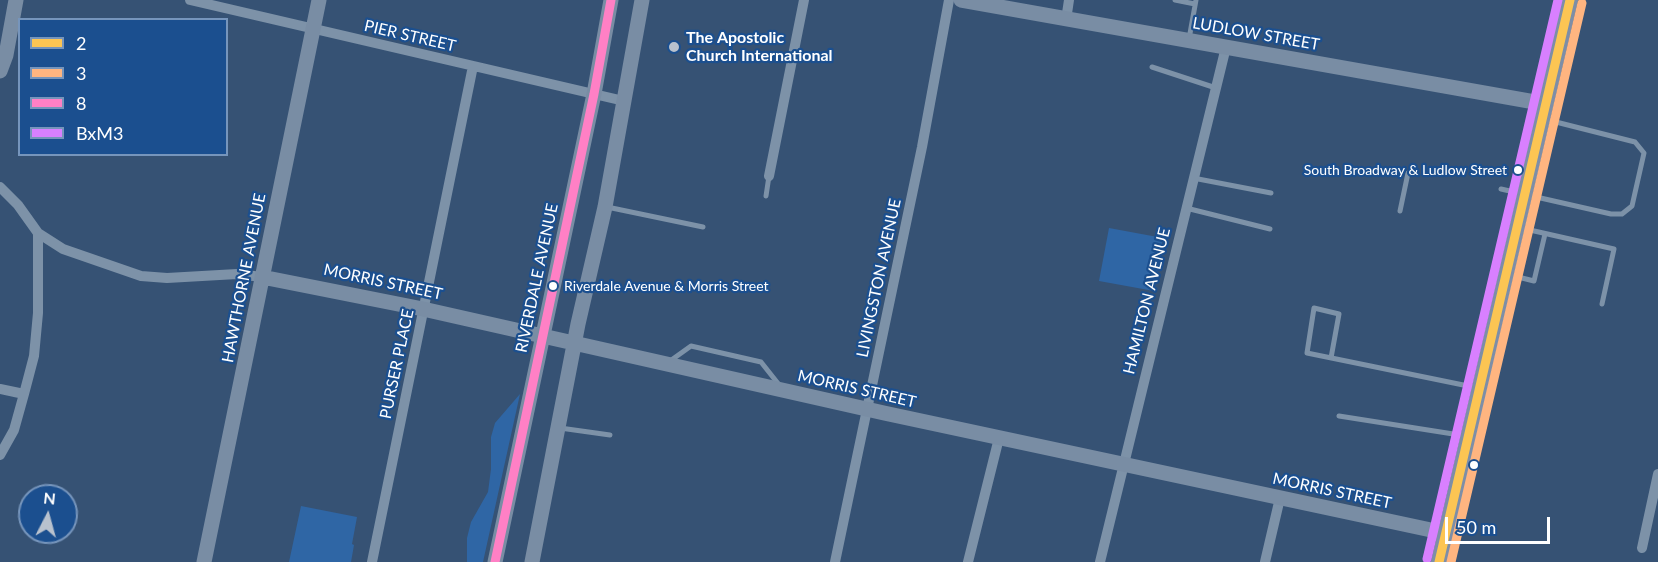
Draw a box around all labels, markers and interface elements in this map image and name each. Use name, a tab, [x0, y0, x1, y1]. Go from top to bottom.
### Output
street label: LUDLOW STREET	[1191, 13, 1321, 55]
street label: PIER STREET	[362, 16, 458, 56]
legend	[18, 18, 228, 156]
place label: The Apostolic Church International	[686, 28, 833, 66]
text: 2	[76, 32, 86, 54]
marker: The Apostolic Church International	[667, 40, 681, 54]
text: 3	[76, 62, 86, 84]
text: 8	[76, 92, 86, 114]
text: BxM3	[76, 122, 123, 144]
place label: South Broadway & Ludlow Street	[1304, 162, 1507, 178]
marker: South Broadway & Ludlow Street	[1512, 164, 1524, 176]
street label: HAWTHORNE AVENUE	[218, 192, 270, 364]
street label: LIVINGSTON AVENUE	[853, 197, 905, 359]
street label: RIVERDALE AVENUE	[512, 202, 562, 354]
street label: HAMILTON AVENUE	[1119, 226, 1175, 376]
street label: MORRIS STREET	[322, 260, 444, 304]
place label: Riverdale Avenue & Morris Street	[564, 278, 769, 294]
marker: Riverdale Avenue & Morris Street	[547, 280, 559, 292]
street label: PURSER PLACE	[376, 307, 418, 421]
street label: MORRIS STREET	[796, 366, 918, 412]
unlabelled marker	[1468, 459, 1480, 471]
street label: MORRIS STREET	[1271, 469, 1393, 513]
north arrow	[18, 484, 78, 544]
text: N	[43, 487, 57, 508]
scale bar	[1448, 505, 1553, 543]
text: 50 m	[1456, 516, 1496, 538]

